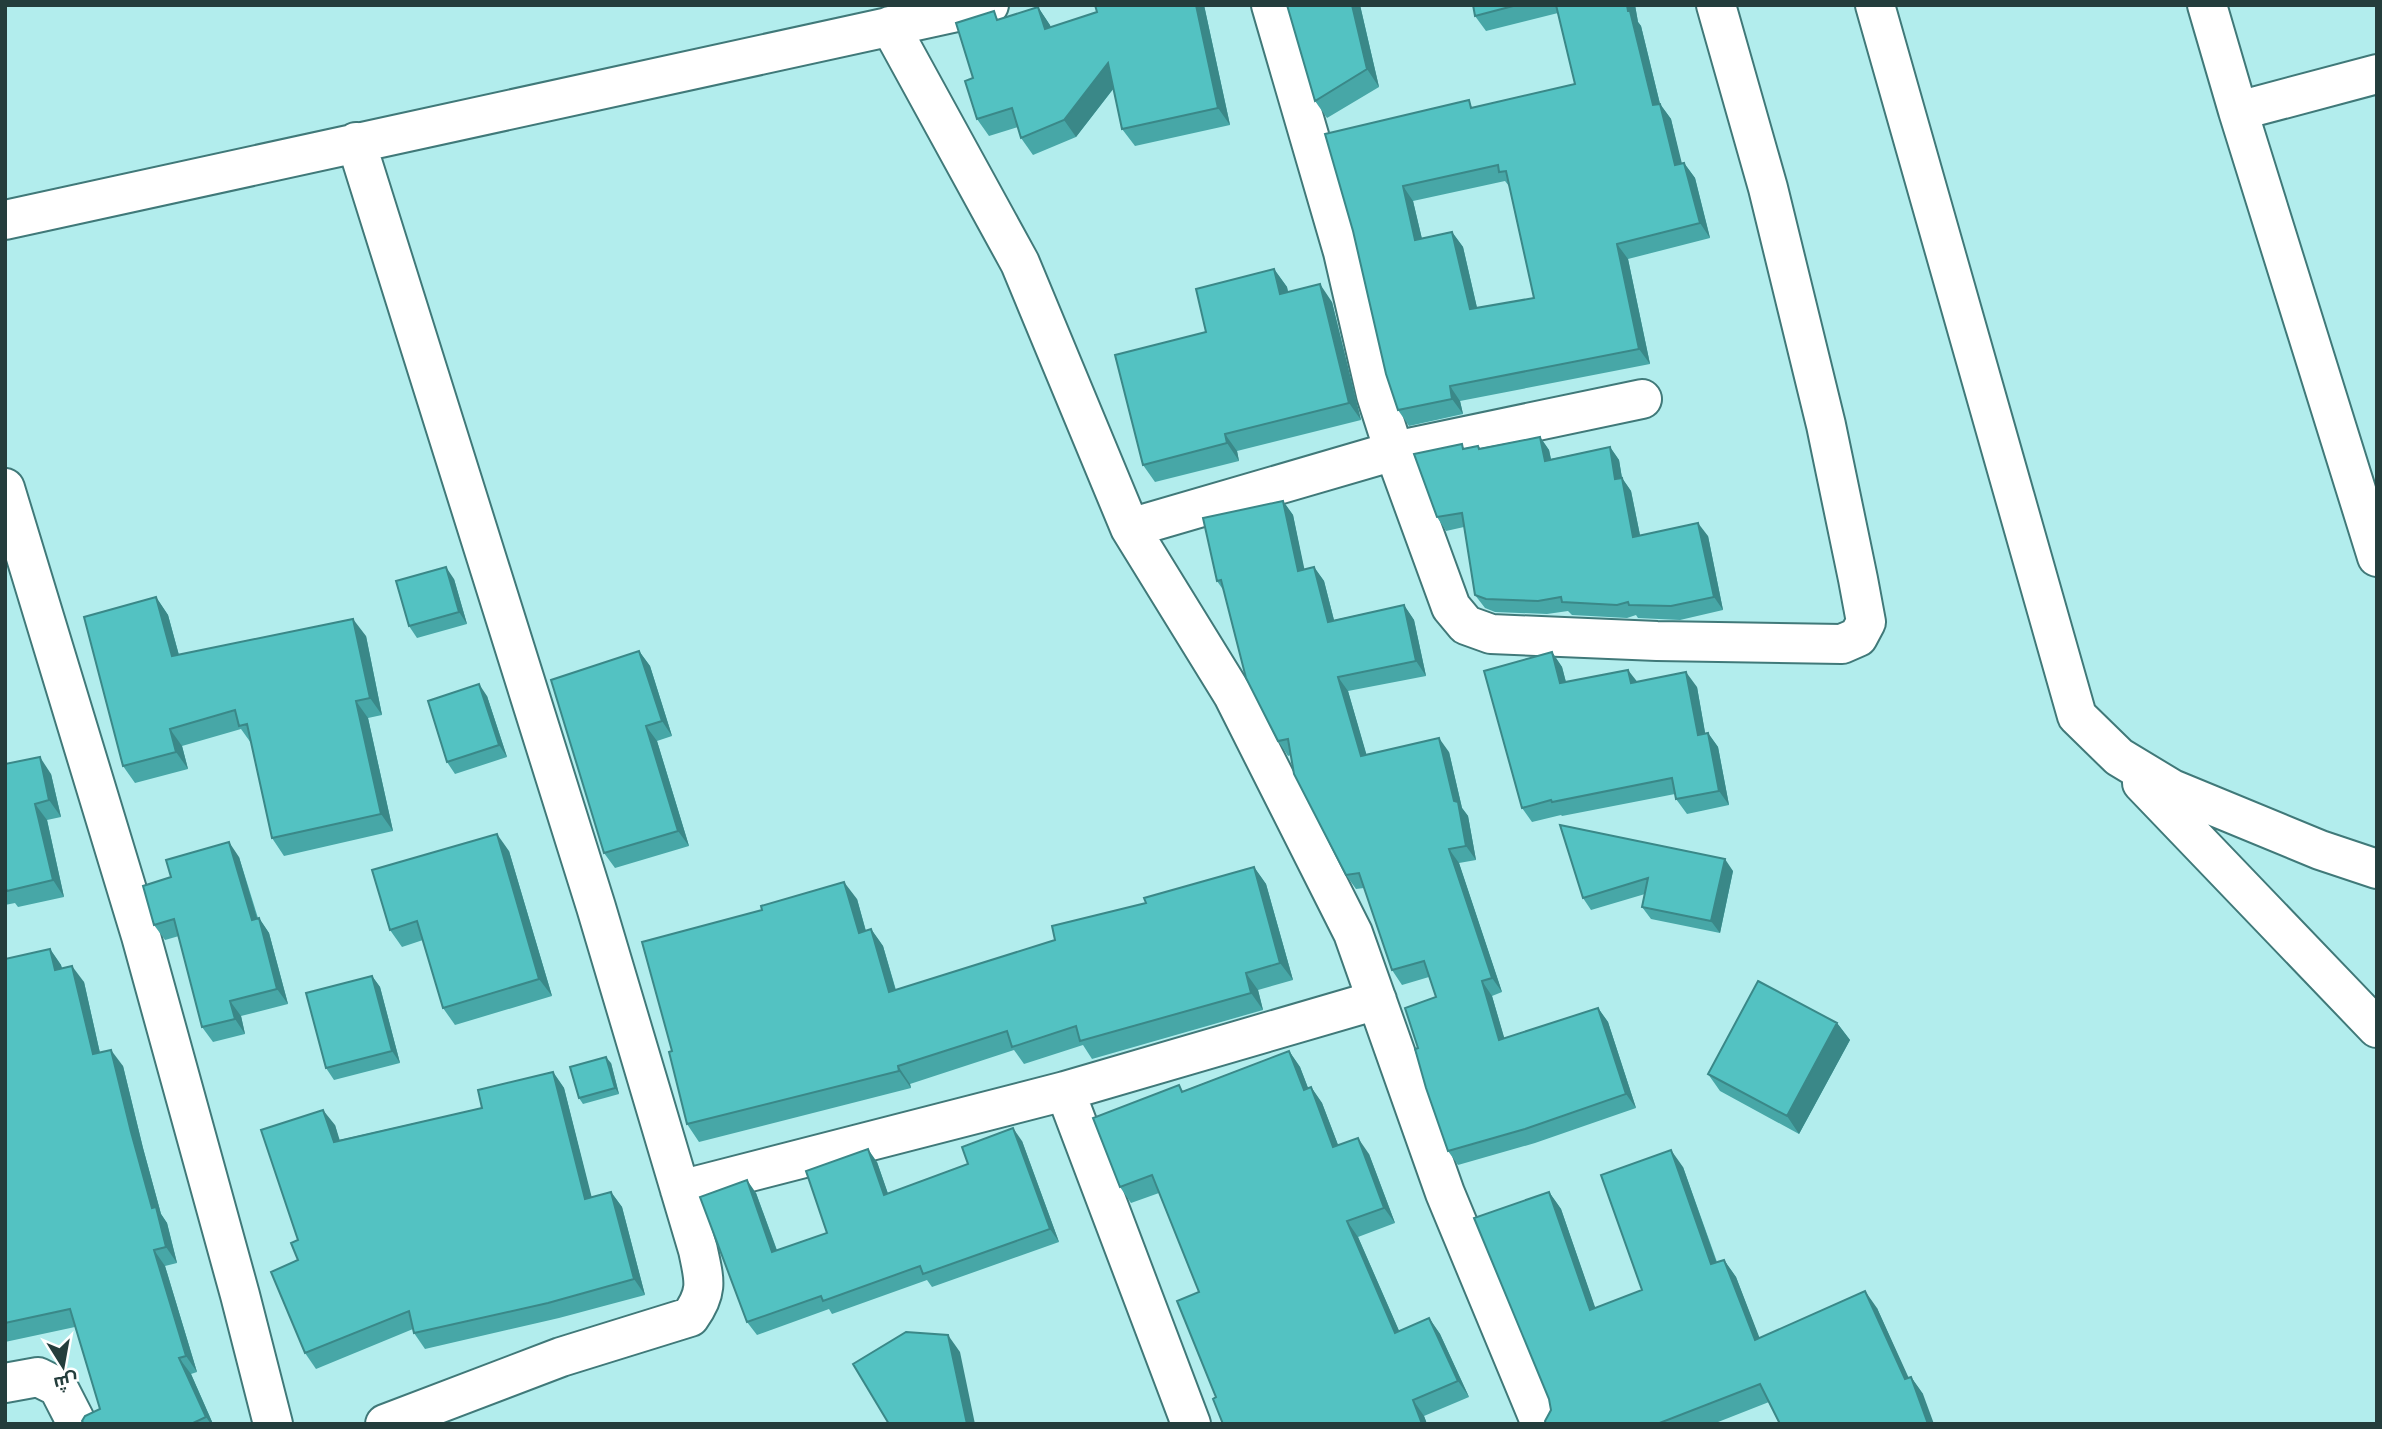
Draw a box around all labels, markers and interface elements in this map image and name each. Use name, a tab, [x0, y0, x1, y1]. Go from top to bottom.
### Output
north arrow	[28, 1331, 98, 1401]
text: ش	[52, 1368, 81, 1397]

